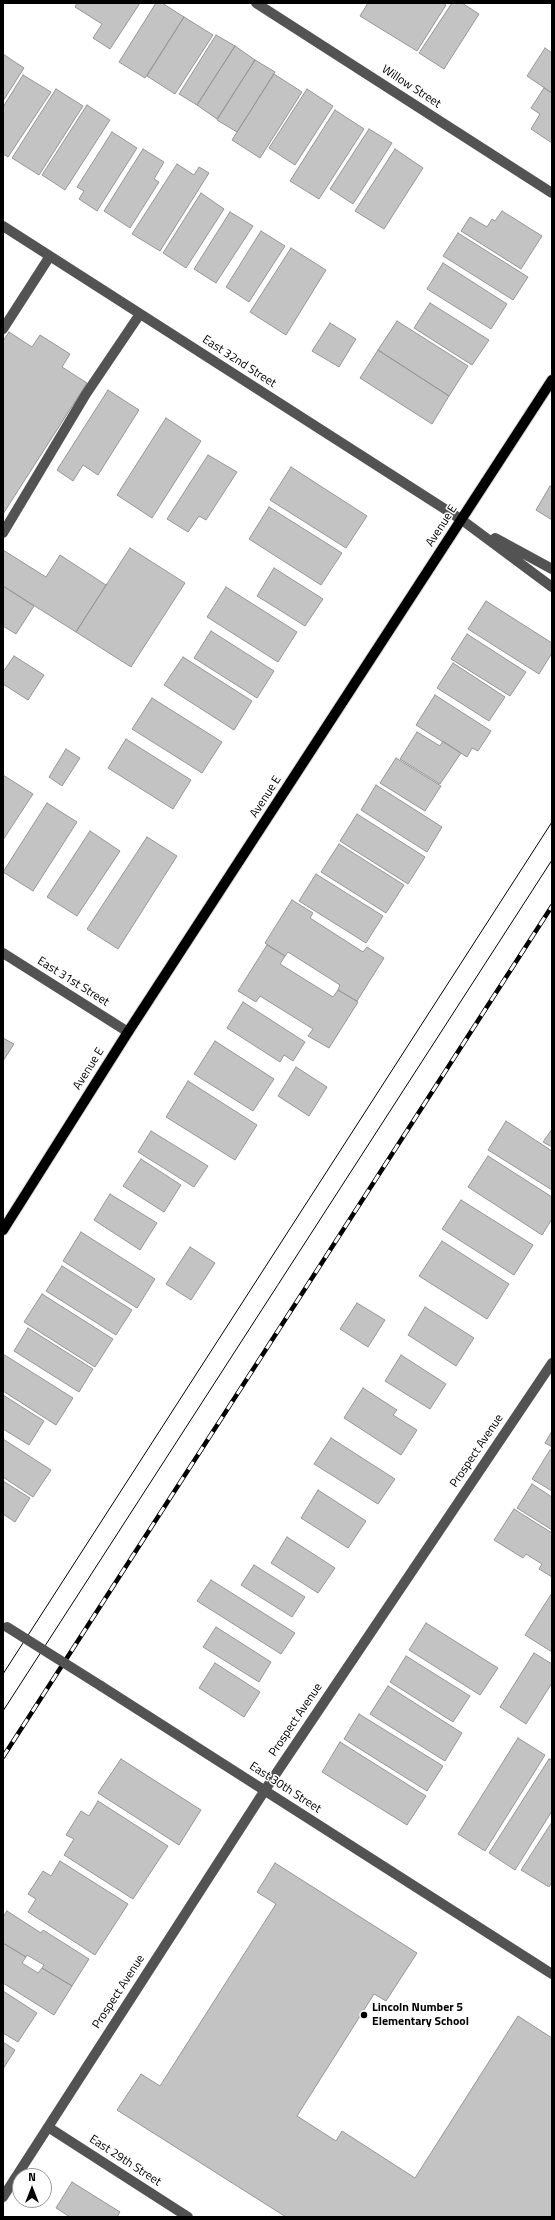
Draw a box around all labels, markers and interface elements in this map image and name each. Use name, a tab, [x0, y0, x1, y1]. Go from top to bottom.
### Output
street label: Willow Street	[379, 62, 443, 112]
street label: East 32nd Street	[199, 333, 279, 391]
street label: Avenue E	[423, 502, 461, 550]
street label: Avenue E	[247, 773, 285, 821]
street label: East 31st Street	[34, 954, 112, 1010]
street label: Avenue E	[70, 1045, 108, 1093]
street label: Prospect Avenue	[447, 1412, 507, 1490]
street label: Prospect Avenue	[266, 1681, 326, 1759]
street label: East 30th Street	[246, 1759, 324, 1817]
street label: Prospect Avenue	[90, 1952, 148, 2032]
place label: Lincoln Number 5 Elementary School	[372, 2001, 469, 2029]
marker: Lincoln Number 5 Elementary School	[359, 2010, 369, 2020]
street label: East 29th Street	[86, 2132, 164, 2190]
north arrow	[12, 2168, 52, 2208]
text: N	[28, 2169, 36, 2185]

